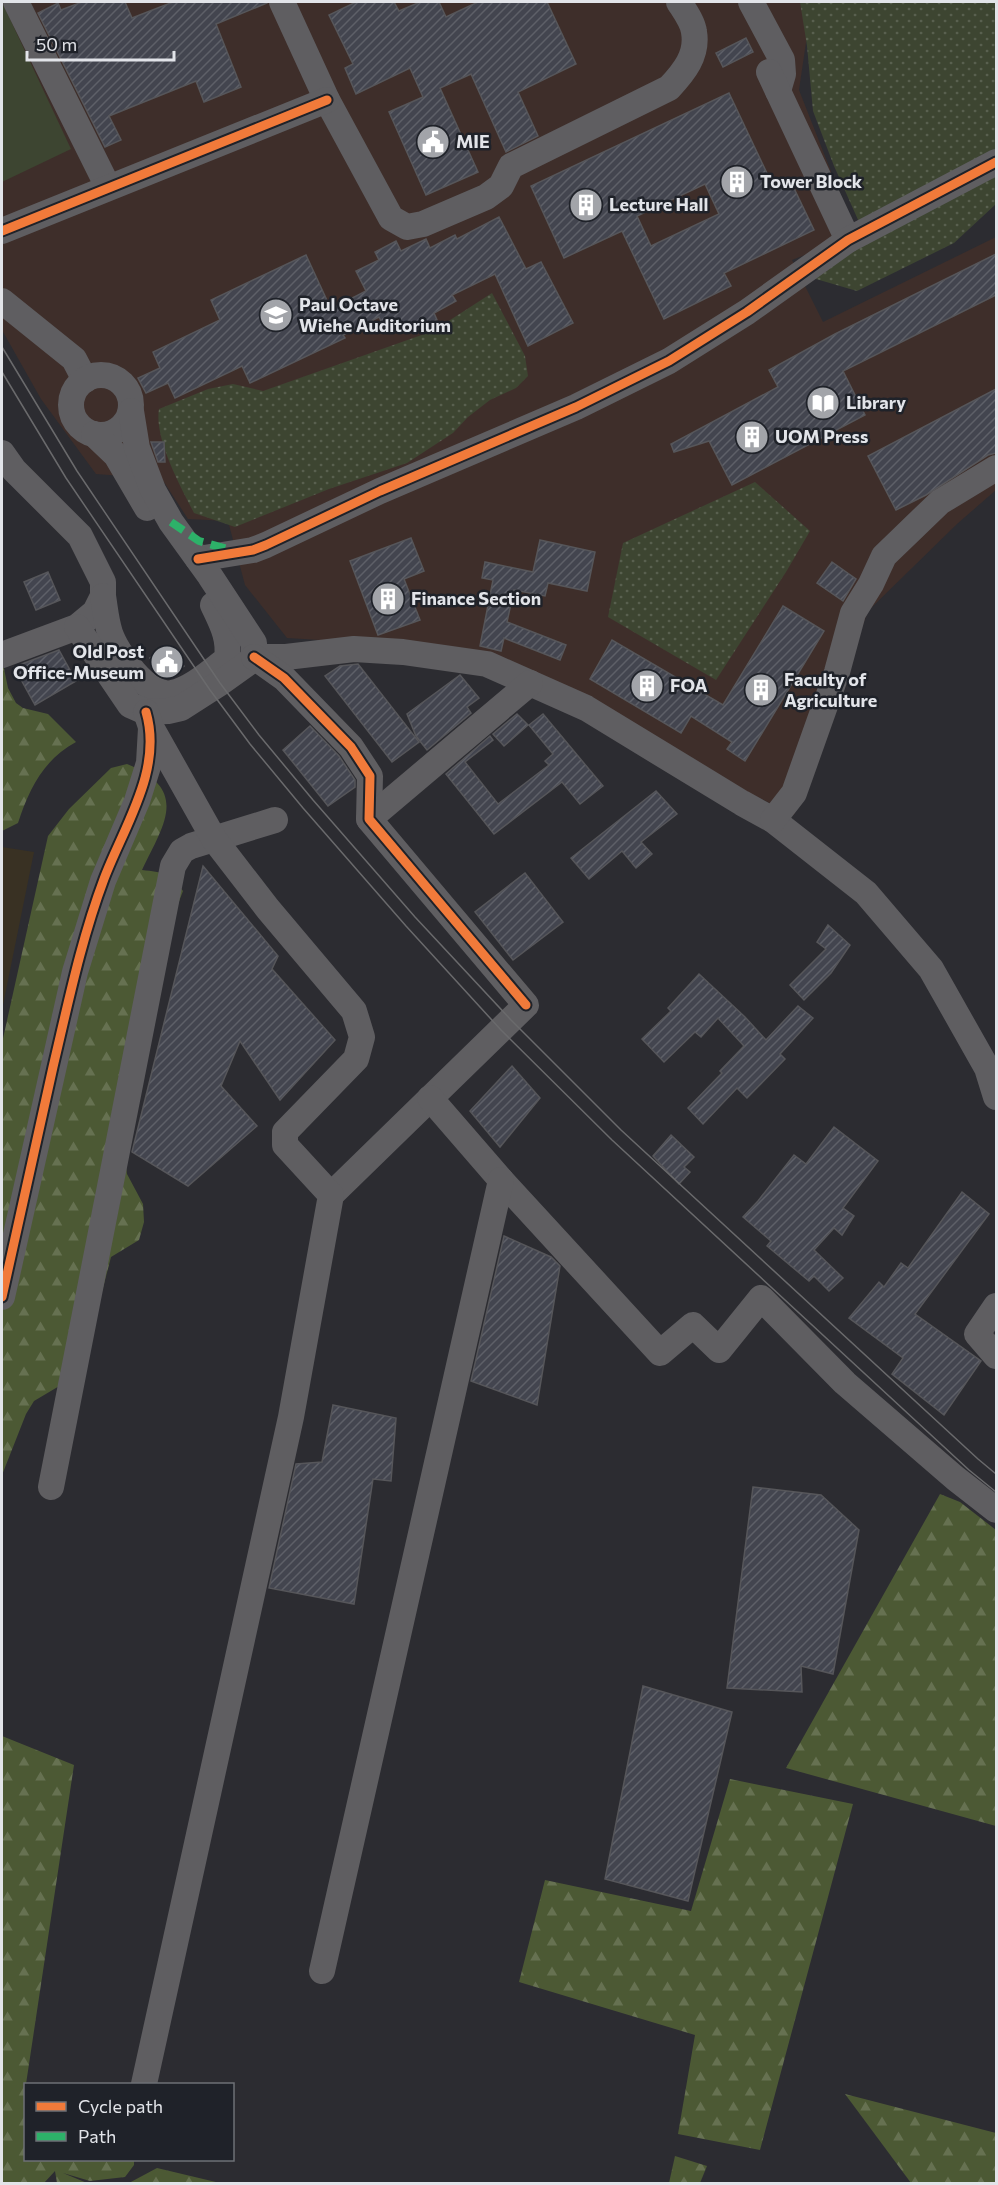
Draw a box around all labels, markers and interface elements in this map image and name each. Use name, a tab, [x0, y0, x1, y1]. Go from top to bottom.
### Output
scale bar	[27, 24, 174, 62]
text: 50 m	[36, 33, 77, 55]
public building icon: MIE	[415, 124, 451, 160]
place label: MIE	[456, 130, 490, 152]
building icon: Tower Block	[719, 164, 755, 200]
place label: Tower Block	[760, 170, 863, 192]
building icon: Lecture Hall	[568, 187, 604, 223]
place label: Lecture Hall	[609, 193, 708, 215]
place label: Paul Octave Wiehe Auditorium	[299, 293, 451, 336]
school or university icon: Paul Octave Wiehe Auditorium	[258, 297, 294, 333]
library icon: Library	[805, 385, 841, 421]
place label: Library	[846, 391, 906, 413]
building icon: UOM Press	[734, 419, 770, 455]
place label: UOM Press	[775, 425, 868, 447]
building icon: Finance Section	[370, 581, 406, 617]
place label: Finance Section	[411, 587, 541, 609]
place label: Old Post Office-Museum	[13, 640, 144, 683]
public building icon: Old Post Office-Museum	[149, 644, 185, 680]
building icon: FOA	[629, 668, 665, 704]
place label: Faculty of Agriculture	[784, 668, 877, 711]
building icon: Faculty of Agriculture	[743, 672, 779, 708]
place label: FOA	[670, 674, 707, 696]
legend	[24, 2083, 234, 2161]
text: Cycle path	[78, 2095, 163, 2117]
text: Path	[78, 2125, 116, 2147]

